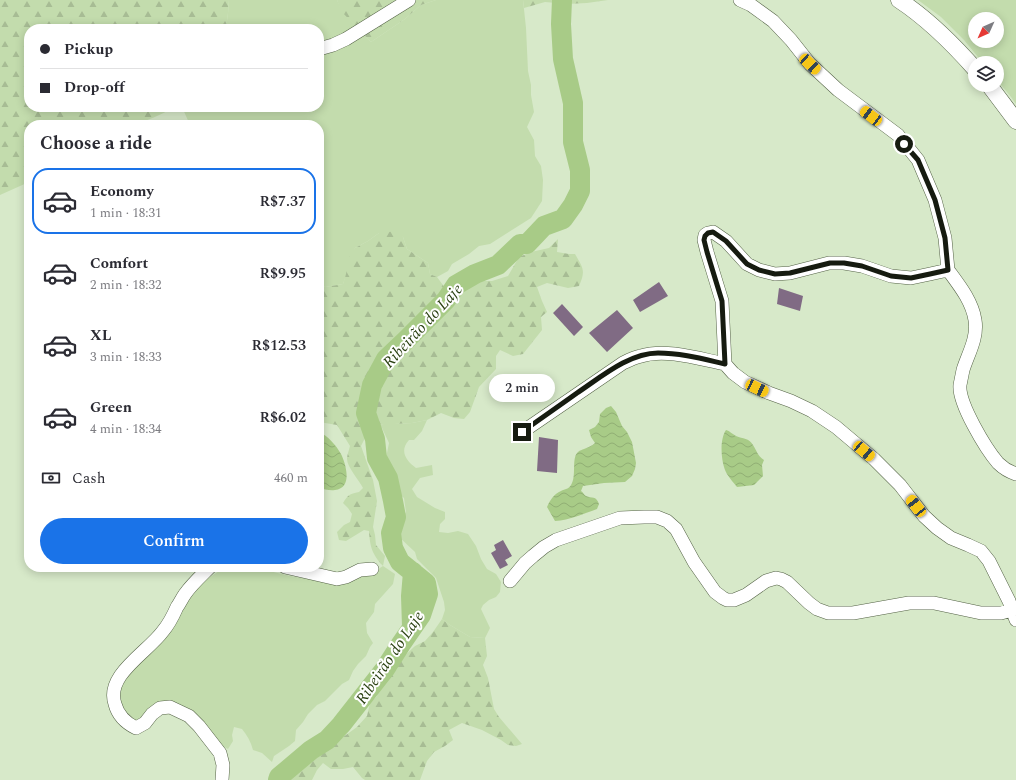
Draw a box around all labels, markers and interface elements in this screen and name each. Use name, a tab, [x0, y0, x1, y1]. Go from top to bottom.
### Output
north arrow	[968, 12, 1004, 48]
map controls	[968, 12, 1004, 92]
text: Pickup	[64, 38, 113, 61]
car	[797, 51, 823, 77]
button: layers	[968, 56, 1004, 92]
text: Drop-off	[64, 76, 125, 99]
car	[858, 104, 884, 128]
text: Choose a ride	[40, 130, 152, 157]
route start	[895, 135, 913, 153]
text: Economy	[90, 180, 154, 203]
icon: car	[42, 183, 78, 219]
text: R$7.37	[259, 190, 306, 213]
text: 1 min · 18:31	[90, 203, 162, 223]
text: Comfort	[90, 252, 148, 275]
icon: car	[42, 255, 78, 291]
text: R$9.95	[259, 262, 306, 285]
text: 2 min · 18:32	[90, 275, 162, 295]
water label: Ribeirão do Laje	[377, 278, 468, 373]
text: XL	[90, 324, 111, 347]
icon: car	[42, 327, 78, 363]
text: R$12.53	[251, 334, 306, 357]
text: 3 min · 18:33	[90, 347, 162, 367]
callout: 2 min	[489, 374, 555, 402]
car	[744, 377, 770, 399]
text: 2 min	[505, 378, 539, 398]
text: Green	[90, 396, 132, 419]
icon: car	[42, 399, 78, 435]
text: R$6.02	[259, 406, 306, 429]
text: 4 min · 18:34	[90, 419, 162, 439]
route end	[513, 423, 531, 441]
car	[851, 439, 877, 463]
icon: cash	[40, 467, 62, 489]
text: Cash	[72, 467, 105, 490]
text: 460 m	[274, 468, 308, 488]
car	[904, 493, 928, 519]
button: Confirm	[40, 518, 308, 564]
water label: Ribeirão do Laje	[350, 606, 430, 709]

